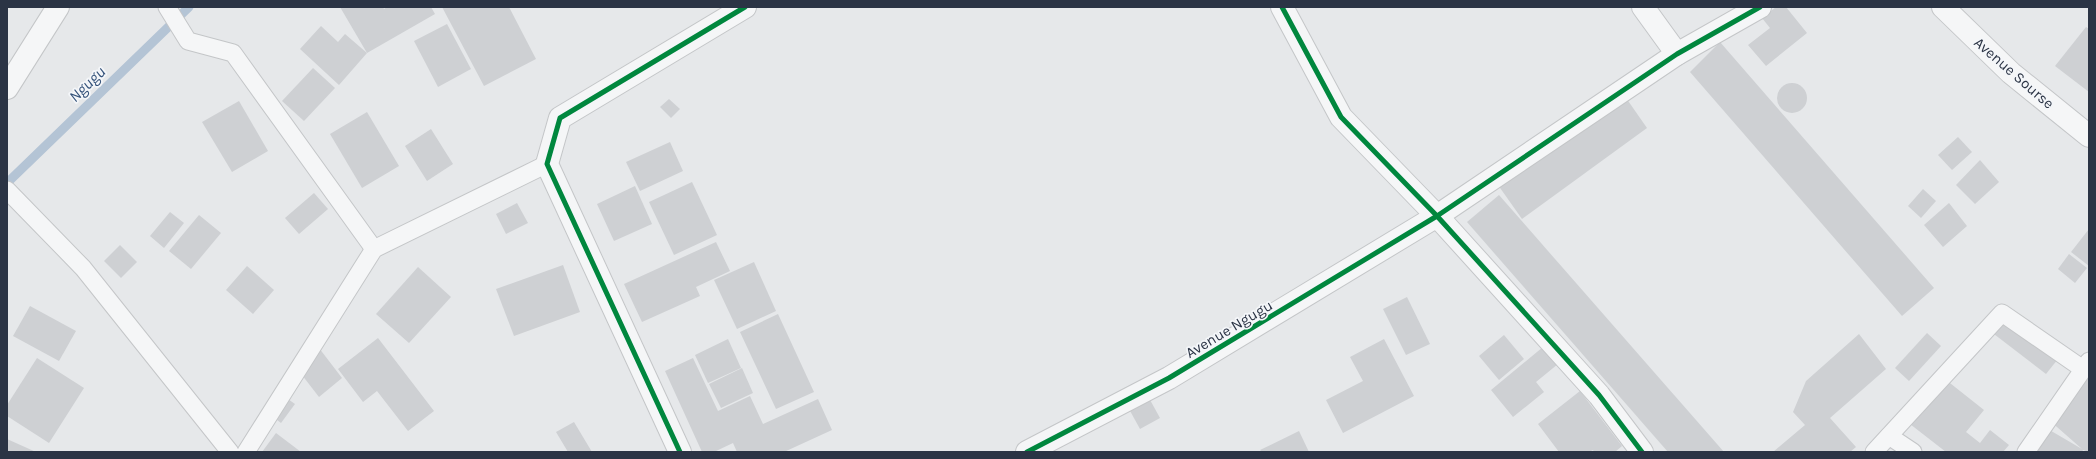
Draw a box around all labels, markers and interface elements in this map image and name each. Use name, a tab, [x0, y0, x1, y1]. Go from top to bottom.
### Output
street label: Avenue Sourse	[1970, 33, 2058, 113]
water label: Ngugu	[65, 62, 109, 106]
street label: Avenue Ngugu	[1182, 296, 1276, 362]

